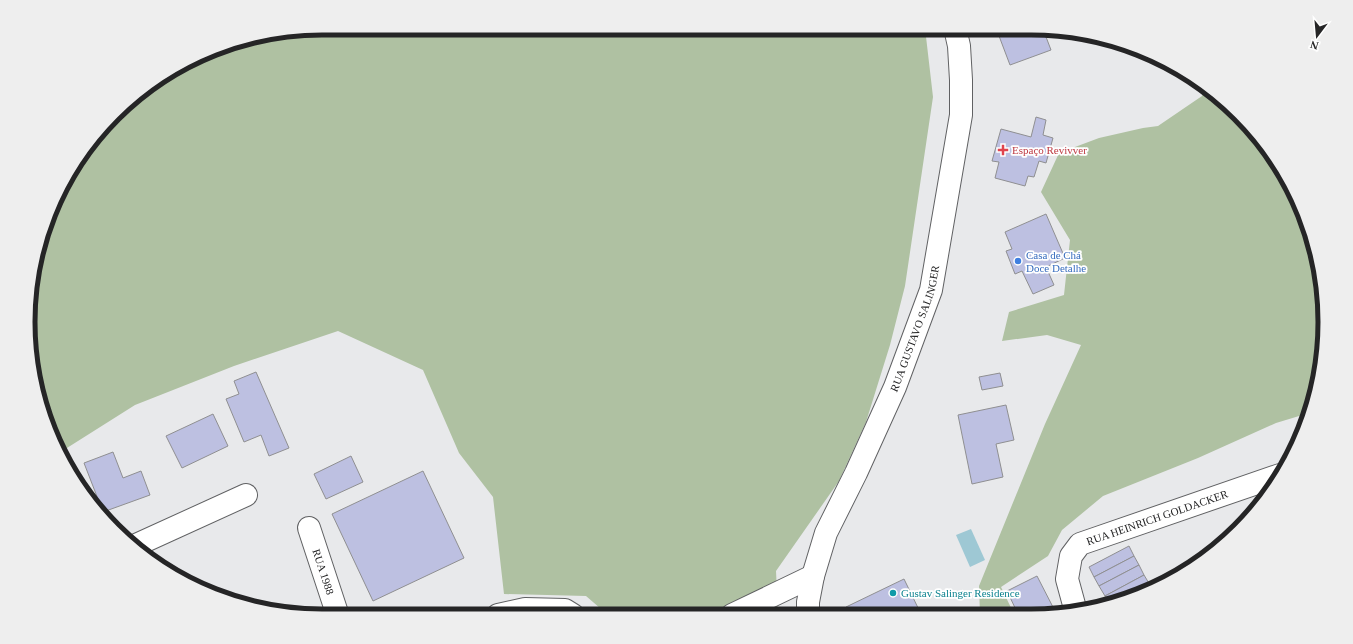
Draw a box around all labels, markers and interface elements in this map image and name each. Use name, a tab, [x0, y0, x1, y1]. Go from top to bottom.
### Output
north arrow	[1297, 16, 1337, 56]
text: N	[1309, 39, 1320, 52]
marker: Espaço Revivver	[997, 144, 1009, 156]
place label: Espaço Revivver	[1012, 144, 1087, 156]
place label: Casa de Chá Doce Detalhe	[1026, 249, 1086, 274]
marker: Casa de Chá Doce Detalhe	[1013, 256, 1023, 266]
street label: RUA GUSTAVO SALINGER	[888, 264, 941, 393]
street label: RUA HEINRICH GOLDACKER	[1085, 487, 1230, 547]
street label: RUA 1988	[310, 547, 337, 597]
place label: Gustav Salinger Residence	[901, 587, 1020, 599]
marker: Gustav Salinger Residence	[888, 588, 898, 598]

